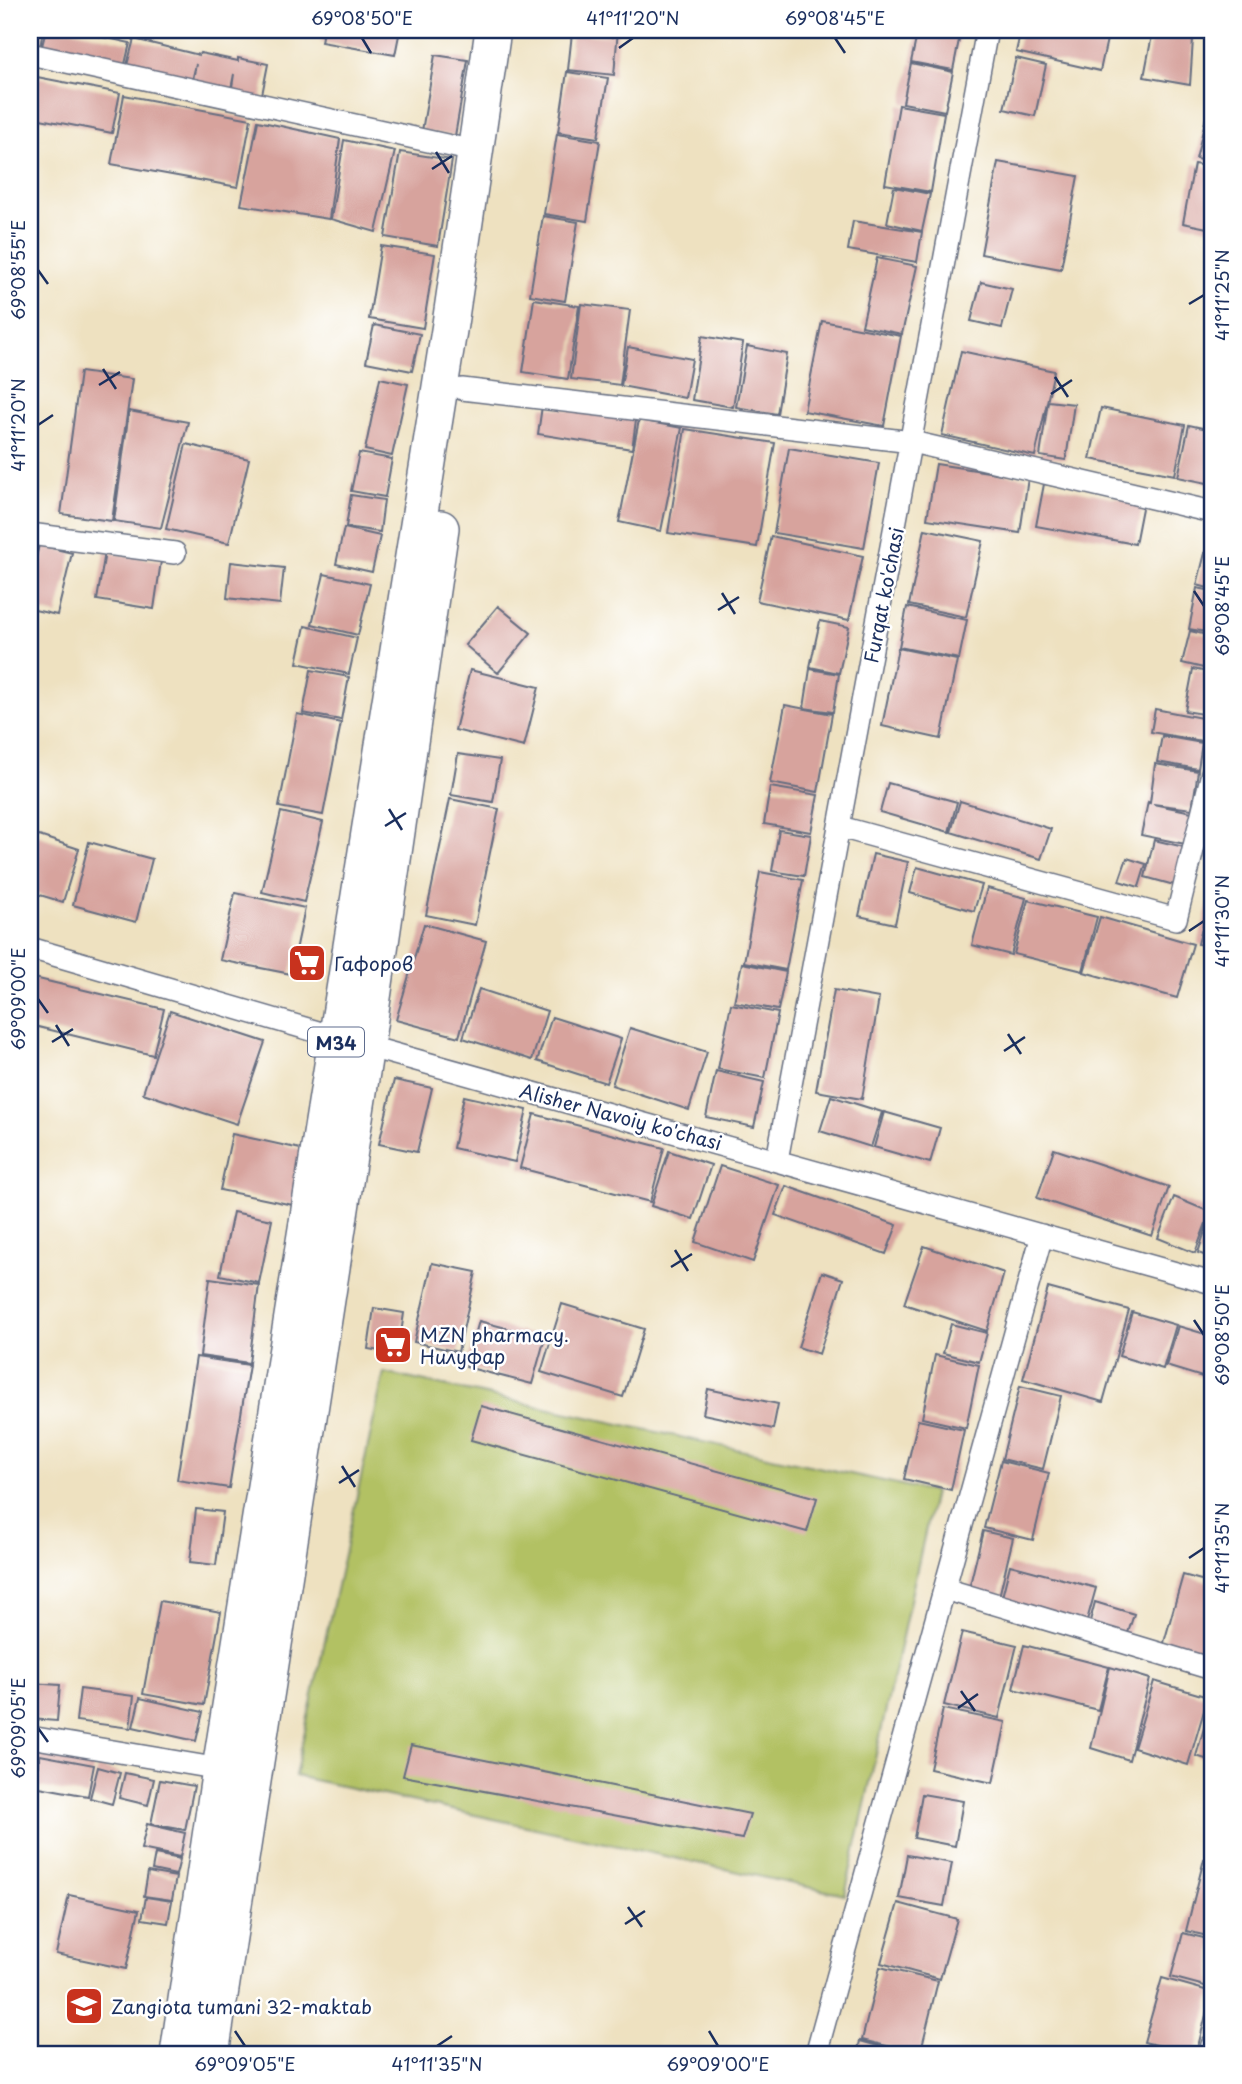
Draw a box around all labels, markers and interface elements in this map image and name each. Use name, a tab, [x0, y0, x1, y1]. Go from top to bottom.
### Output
text: 69°08'50"E	[311, 4, 413, 31]
text: 41°11'20"N	[586, 4, 680, 31]
text: 69°08'45"E	[785, 4, 885, 31]
text: 69°08'55"E	[4, 220, 31, 320]
text: 41°11'25"N	[1208, 249, 1235, 341]
text: 41°11'20"N	[4, 378, 31, 472]
street label: Furqat ko'chasi	[856, 525, 910, 665]
text: 69°08'45"E	[1208, 556, 1235, 656]
text: 41°11'30"N	[1208, 875, 1235, 967]
supermarket icon: Гафоров	[286, 942, 328, 984]
text: 69°09'00"E	[4, 948, 31, 1050]
place label: Гафоров	[334, 949, 413, 977]
road number: M34	[308, 1028, 364, 1056]
street label: Alisher Navoiy ko'chasi	[517, 1076, 725, 1156]
text: 69°08'50"E	[1208, 1284, 1235, 1386]
place label: MZN pharmacy. Нилуфар	[420, 1320, 569, 1370]
supermarket icon: MZN pharmacy. Нилуфар	[372, 1324, 414, 1366]
text: 41°11'35"N	[1208, 1503, 1235, 1593]
text: 69°09'05"E	[4, 1677, 31, 1779]
school or university icon: Zangiota tumani 32-maktab	[63, 1985, 105, 2027]
place label: Zangiota tumani 32-maktab	[111, 1992, 372, 2020]
text: 69°09'05"E	[194, 2050, 296, 2077]
text: 41°11'35"N	[392, 2050, 482, 2077]
text: 69°09'00"E	[667, 2050, 769, 2077]

